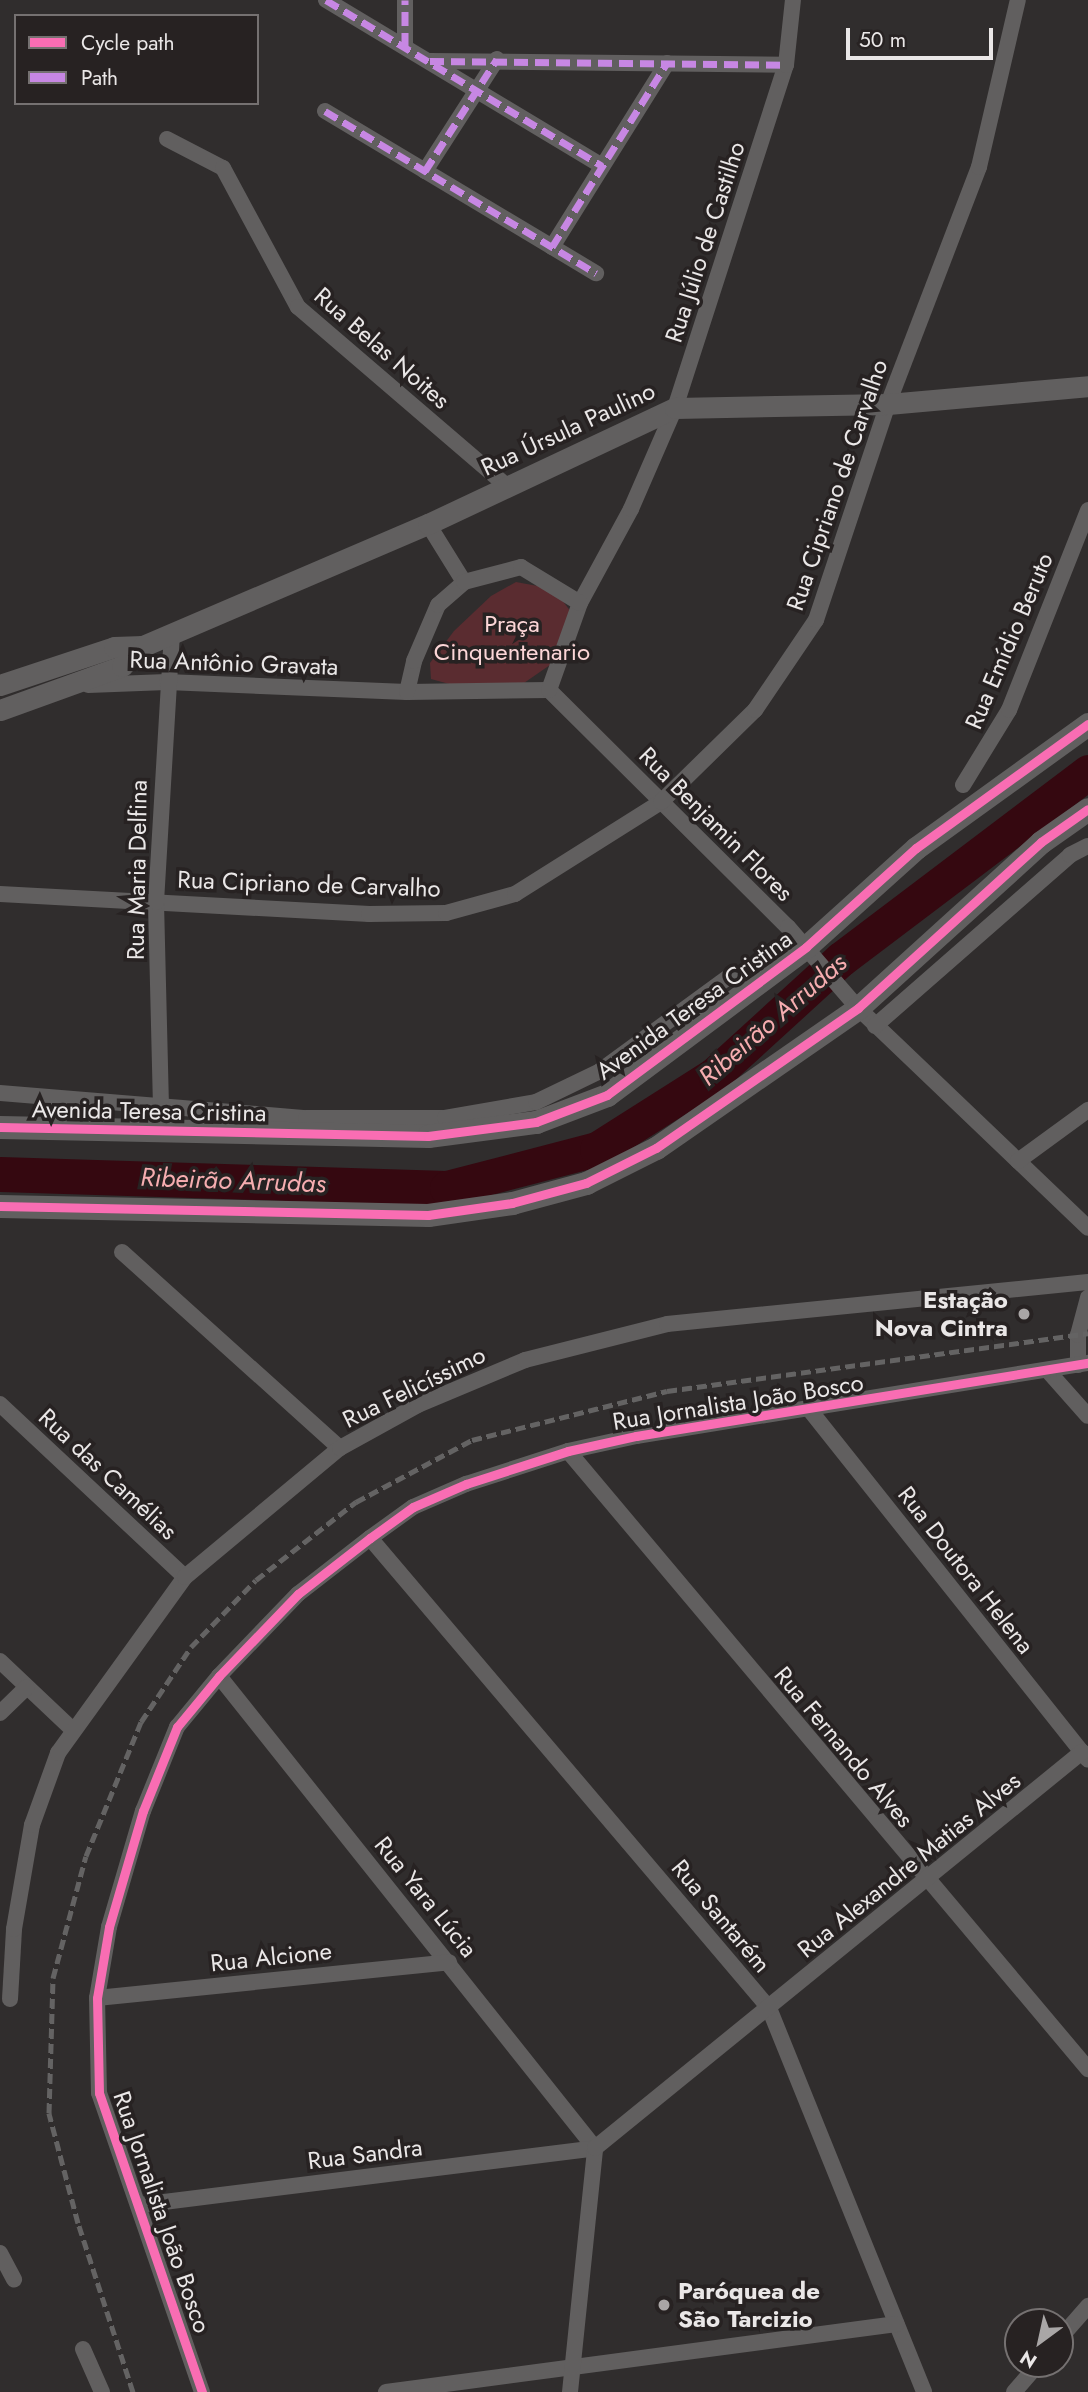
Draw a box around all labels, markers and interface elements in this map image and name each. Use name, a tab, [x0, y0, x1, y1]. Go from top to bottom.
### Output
legend	[14, 14, 259, 105]
scale bar	[850, 14, 997, 58]
text: 50 m	[859, 25, 906, 55]
text: Cycle path	[81, 28, 174, 58]
text: Path	[81, 63, 118, 93]
street label: Rua Júlio de Castilho	[659, 138, 751, 346]
street label: Rua Belas Noites	[308, 281, 456, 415]
street label: Rua Cipriano de Carvalho	[780, 356, 894, 614]
street label: Rua Úrsula Paulino	[476, 376, 660, 482]
street label: Rua Emídio Beruto	[959, 549, 1059, 733]
park label: Praça Cinquentenario	[434, 610, 590, 666]
street label: Rua Antônio Gravata	[129, 645, 339, 681]
street label: Rua Benjamin Flores	[633, 741, 799, 907]
street label: Rua Maria Delfina	[121, 780, 153, 960]
street label: Rua Cipriano de Carvalho	[177, 865, 441, 903]
street label: Avenida Teresa Cristina	[590, 924, 798, 1086]
water label: Ribeirão Arrudas	[693, 947, 853, 1093]
street label: Avenida Teresa Cristina	[31, 1095, 267, 1127]
water label: Ribeirão Arrudas	[140, 1162, 326, 1200]
place label: Estação Nova Cintra	[875, 1286, 1008, 1342]
marker: Estação Nova Cintra	[1014, 1304, 1034, 1324]
street label: Rua Felicíssimo	[338, 1340, 490, 1434]
street label: Rua Jornalista João Bosco	[611, 1368, 865, 1436]
street label: Rua das Camélias	[33, 1402, 183, 1546]
street label: Rua Doutora Helena	[892, 1481, 1040, 1659]
street label: Rua Fernando Alves	[768, 1661, 920, 1833]
street label: Rua Alexandre Matias Alves	[792, 1766, 1026, 1964]
street label: Rua Yara Lúcia	[369, 1831, 483, 1963]
street label: Rua Santarém	[666, 1854, 776, 1978]
street label: Rua Alcione	[209, 1936, 333, 1978]
street label: Rua Jornalista João Bosco	[107, 2087, 217, 2337]
street label: Rua Sandra	[306, 2133, 424, 2175]
place label: Paróquea de São Tarcizio	[678, 2277, 820, 2333]
marker: Paróquea de São Tarcizio	[656, 2297, 672, 2313]
north arrow	[1004, 2308, 1074, 2378]
text: N	[1015, 2344, 1042, 2375]

